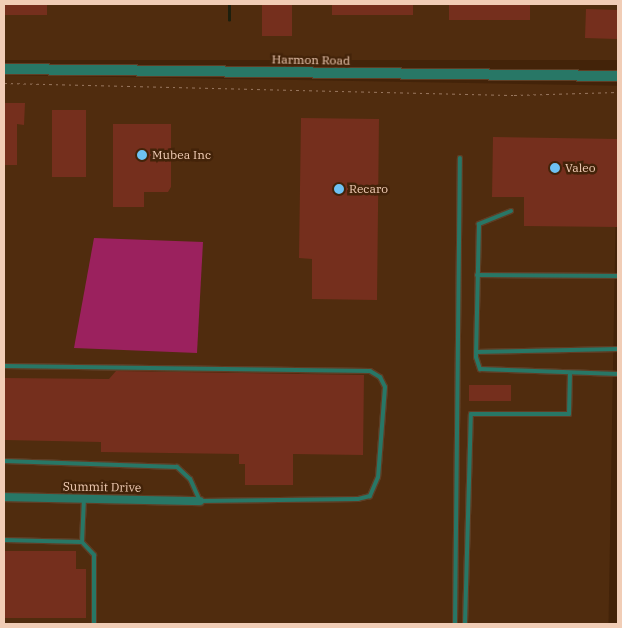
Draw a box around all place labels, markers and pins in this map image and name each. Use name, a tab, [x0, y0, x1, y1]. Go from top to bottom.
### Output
place label: Mubea Inc	[152, 148, 211, 162]
marker: Mubea Inc	[136, 149, 148, 161]
place label: Valeo	[565, 161, 596, 175]
marker: Valeo	[549, 162, 561, 174]
place label: Recaro	[349, 182, 388, 196]
marker: Recaro	[333, 183, 345, 195]

